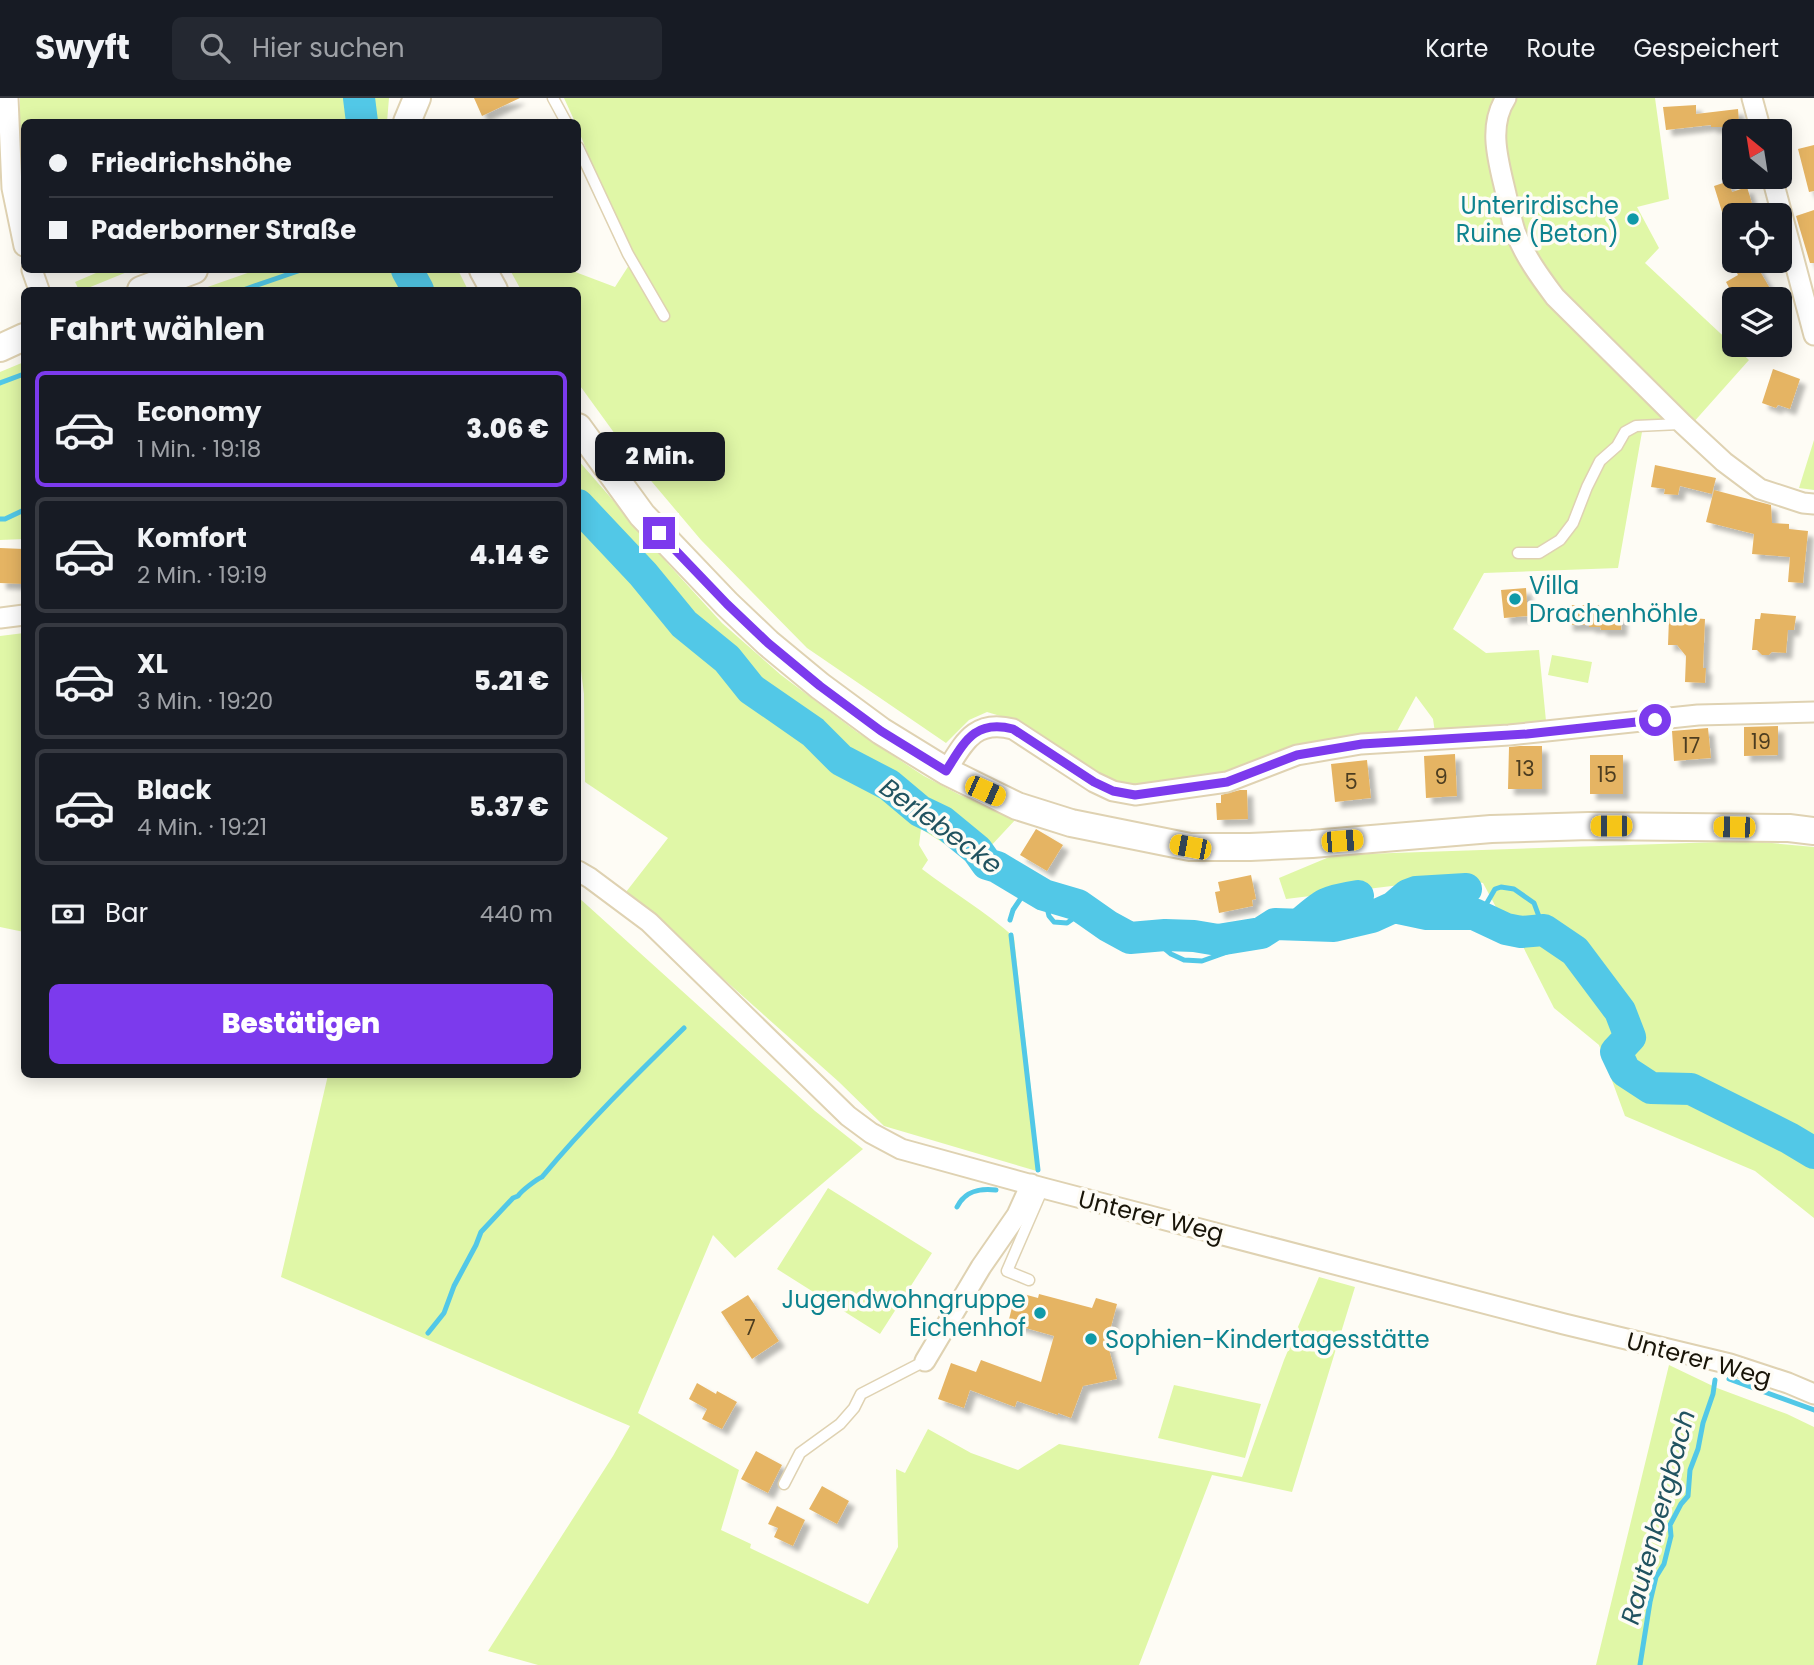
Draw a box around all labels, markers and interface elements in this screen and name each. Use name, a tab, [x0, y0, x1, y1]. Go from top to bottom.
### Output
search box	[172, 17, 662, 80]
text: Swyft	[35, 24, 130, 71]
icon: search	[196, 29, 234, 67]
text: Hier suchen	[252, 30, 405, 66]
text: Karte	[1425, 32, 1488, 65]
text: Route	[1526, 32, 1595, 65]
text: Gespeichert	[1633, 32, 1779, 65]
north arrow	[1722, 119, 1792, 189]
map controls	[1722, 119, 1792, 357]
text: Friedrichshöhe	[91, 145, 292, 181]
place label: Unterirdische Ruine (Beton)	[1456, 189, 1619, 250]
button: locate	[1722, 203, 1792, 273]
marker: Unterirdische Ruine (Beton)	[1625, 211, 1641, 227]
text: Paderborner Straße	[91, 212, 356, 248]
button: layers	[1722, 287, 1792, 357]
text: Fahrt wählen	[49, 306, 265, 351]
text: Economy	[137, 394, 261, 430]
icon: car	[53, 398, 116, 461]
text: 3.06 €	[466, 411, 549, 447]
callout: 2 Min.	[594, 432, 724, 480]
text: 1 Min. · 19:18	[137, 433, 261, 465]
text: 2 Min.	[626, 440, 694, 472]
route end	[643, 517, 675, 549]
text: Komfort	[137, 520, 247, 556]
icon: car	[53, 524, 116, 587]
text: 4.14 €	[470, 537, 549, 573]
text: 2 Min. · 19:19	[137, 559, 267, 591]
place label: Villa Drachenhöhle	[1529, 569, 1698, 630]
marker: Villa Drachenhöhle	[1507, 591, 1523, 607]
text: XL	[137, 646, 168, 682]
icon: car	[53, 650, 116, 713]
text: 5.21 €	[474, 663, 549, 699]
text: 3 Min. · 19:20	[137, 685, 273, 717]
route start	[1639, 704, 1671, 736]
house number: 19	[1751, 727, 1771, 756]
house number: 17	[1682, 731, 1700, 760]
house number: 13	[1515, 754, 1535, 783]
house number: 15	[1597, 760, 1617, 789]
house number: 9	[1434, 762, 1448, 791]
house number: 5	[1344, 767, 1358, 796]
water label: Berlebecke	[872, 769, 1010, 883]
text: Black	[137, 772, 211, 808]
car	[962, 773, 1009, 809]
icon: car	[53, 776, 116, 839]
text: 5.37 €	[469, 789, 549, 825]
text: 4 Min. · 19:21	[137, 811, 267, 843]
car	[1591, 816, 1633, 837]
car	[1713, 816, 1756, 838]
car	[1321, 829, 1364, 853]
car	[1168, 833, 1213, 861]
icon: cash	[49, 895, 87, 933]
text: Bar	[105, 895, 148, 931]
text: 440 m	[480, 898, 553, 930]
button: Bestätigen	[49, 984, 553, 1064]
street label: Unterer Weg	[1075, 1182, 1227, 1250]
place label: Jugendwohngruppe Eichenhof	[782, 1283, 1026, 1344]
marker: Jugendwohngruppe Eichenhof	[1032, 1305, 1048, 1321]
house number: 7	[744, 1313, 756, 1342]
place label: Sophien-Kindertagesstätte	[1105, 1323, 1430, 1356]
street label: Unterer Weg	[1623, 1324, 1775, 1394]
marker: Sophien-Kindertagesstätte	[1083, 1331, 1099, 1347]
water label: Rautenbergbach	[1612, 1406, 1704, 1628]

